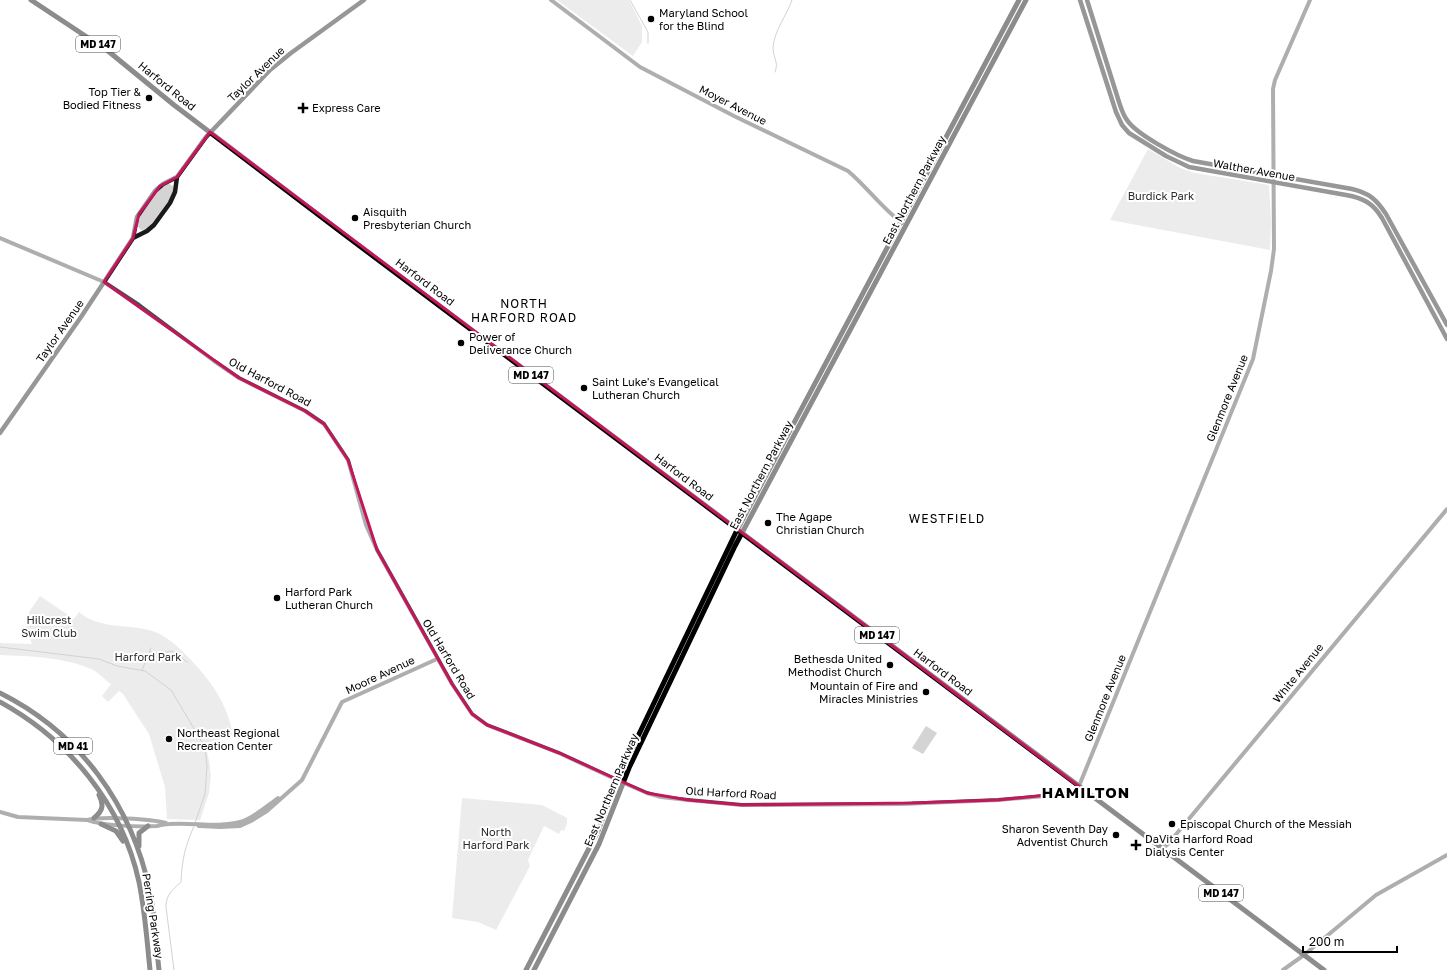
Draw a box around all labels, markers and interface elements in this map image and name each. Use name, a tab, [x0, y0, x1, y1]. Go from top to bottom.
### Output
place label: Maryland School for the Blind	[659, 6, 748, 32]
marker: Maryland School for the Blind	[646, 14, 656, 24]
road number: MD 147	[76, 36, 120, 52]
street label: Taylor Avenue	[225, 43, 287, 104]
street label: Harford Road	[136, 58, 199, 113]
street label: Moyer Avenue	[697, 82, 769, 127]
place label: Top Tier & Bodied Fitness	[63, 85, 142, 111]
marker: Top Tier & Bodied Fitness	[144, 93, 154, 103]
place label: Express Care	[312, 101, 381, 114]
marker: Express Care	[297, 102, 309, 114]
street label: East Northern Parkway	[879, 133, 948, 246]
street label: Walther Avenue	[1212, 156, 1296, 183]
park label: Burdick Park	[1128, 189, 1194, 202]
place label: Aisquith Presbyterian Church	[363, 205, 471, 231]
marker: Aisquith Presbyterian Church	[350, 213, 360, 223]
street label: Harford Road	[393, 255, 457, 308]
district label: NORTH HARFORD ROAD	[471, 296, 577, 325]
street label: Taylor Avenue	[33, 297, 86, 365]
place label: Power of Deliverance Church	[469, 330, 572, 356]
marker: Power of Deliverance Church	[456, 338, 466, 348]
street label: Glenmore Avenue	[1203, 352, 1250, 443]
street label: Old Harford Road	[227, 354, 314, 409]
road number: MD 147	[509, 367, 553, 383]
place label: Saint Luke's Evangelical Lutheran Church	[592, 375, 719, 401]
marker: Saint Luke's Evangelical Lutheran Church	[579, 383, 589, 393]
street label: East Northern Parkway	[726, 418, 795, 531]
street label: Harford Road	[652, 450, 716, 503]
place label: The Agape Christian Church	[776, 510, 864, 536]
district label: WESTFIELD	[909, 511, 985, 526]
marker: The Agape Christian Church	[763, 518, 773, 528]
place label: Harford Park Lutheran Church	[285, 585, 373, 611]
marker: Harford Park Lutheran Church	[272, 593, 282, 603]
park label: Hillcrest Swim Club	[21, 613, 77, 639]
street label: Old Harford Road	[420, 616, 479, 701]
road number: MD 147	[855, 627, 899, 643]
street label: White Avenue	[1270, 640, 1326, 705]
street label: Harford Road	[911, 645, 975, 698]
park label: Harford Park	[114, 650, 182, 663]
place label: Bethesda United Methodist Church	[788, 652, 882, 678]
street label: Glenmore Avenue	[1081, 652, 1128, 743]
street label: Moore Avenue	[343, 653, 416, 696]
marker: Bethesda United Methodist Church	[885, 660, 895, 670]
place label: Mountain of Fire and Miracles Ministries	[810, 679, 918, 705]
marker: Mountain of Fire and Miracles Ministries	[921, 687, 931, 697]
place label: Northeast Regional Recreation Center	[177, 726, 280, 752]
street label: East Northern Parkway	[581, 731, 640, 848]
marker: Northeast Regional Recreation Center	[164, 734, 174, 744]
road number: MD 41	[54, 738, 92, 754]
district label: HAMILTON	[1042, 783, 1130, 801]
street label: Old Harford Road	[685, 784, 777, 801]
place label: Episcopal Church of the Messiah	[1180, 817, 1352, 830]
marker: Episcopal Church of the Messiah	[1167, 819, 1177, 829]
place label: Sharon Seventh Day Adventist Church	[1002, 822, 1108, 848]
park label: North Harford Park	[462, 825, 530, 851]
marker: Sharon Seventh Day Adventist Church	[1111, 830, 1121, 840]
place label: DaVita Harford Road Dialysis Center	[1145, 832, 1253, 858]
marker: DaVita Harford Road Dialysis Center	[1130, 839, 1142, 851]
street label: Perring Parkway	[140, 872, 167, 959]
road number: MD 147	[1199, 885, 1243, 901]
scale bar	[1303, 928, 1397, 954]
text: 200 m	[1309, 934, 1344, 949]

